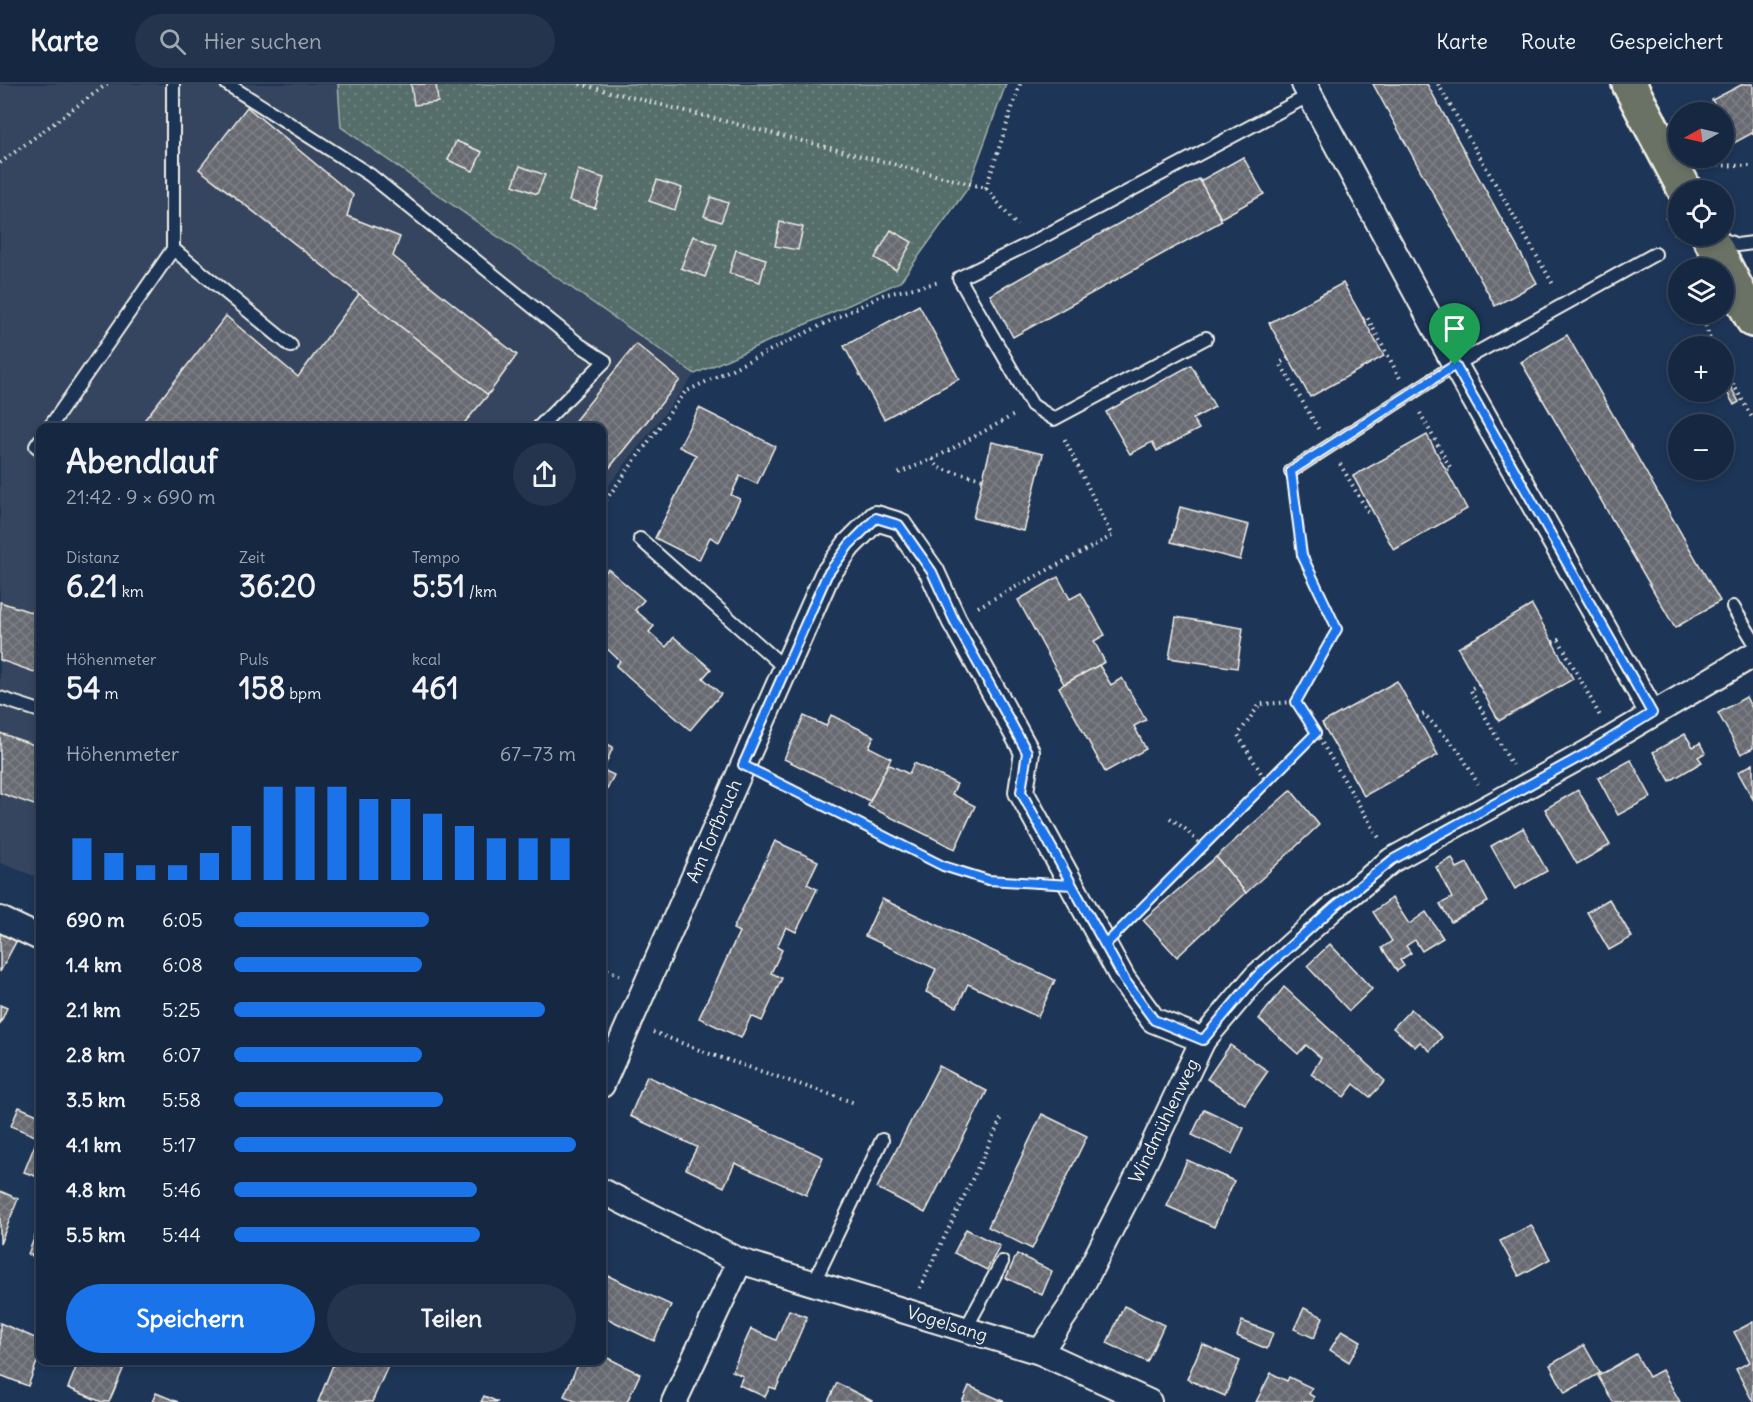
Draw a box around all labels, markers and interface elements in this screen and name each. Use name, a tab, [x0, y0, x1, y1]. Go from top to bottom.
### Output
search box	[135, 14, 555, 68]
text: Karte	[30, 23, 99, 59]
icon: search	[156, 25, 189, 58]
text: Hier suchen	[204, 27, 322, 55]
text: Karte	[1436, 28, 1488, 55]
text: Route	[1521, 28, 1576, 55]
text: Gespeichert	[1609, 28, 1723, 55]
north arrow	[1668, 102, 1734, 168]
map controls	[1668, 102, 1734, 480]
button: locate	[1668, 180, 1734, 246]
button: layers	[1668, 258, 1734, 324]
pin	[1429, 303, 1480, 365]
icon: arrive	[1438, 312, 1471, 345]
button: +	[1668, 336, 1734, 402]
button: −	[1668, 414, 1734, 480]
text: Abendlauf	[66, 440, 218, 482]
button: share	[513, 443, 576, 506]
text: 21:42 · 9 × 690 m	[66, 484, 216, 509]
text: Distanz	[66, 547, 120, 567]
text: Zeit	[239, 547, 265, 567]
text: Tempo	[412, 547, 460, 567]
text: 6.21	[66, 567, 118, 605]
text: 36:20	[239, 567, 316, 605]
text: 5:51	[412, 567, 465, 605]
text: km	[118, 581, 144, 601]
text: /km	[465, 581, 497, 601]
text: Höhenmeter	[66, 649, 157, 669]
text: Puls	[239, 649, 269, 669]
text: kcal	[412, 649, 441, 669]
text: 54	[66, 669, 101, 707]
text: 158	[239, 669, 285, 707]
text: 461	[412, 669, 459, 707]
text: m	[101, 683, 118, 703]
text: bpm	[285, 683, 321, 703]
text: Höhenmeter	[66, 741, 179, 766]
text: 67–73 m	[500, 741, 576, 766]
street label: Am Torfbruch	[681, 776, 747, 886]
text: 690 m	[66, 907, 125, 932]
text: 6:05	[162, 907, 203, 932]
text: 1.4 km	[66, 952, 122, 977]
text: 6:08	[162, 952, 203, 977]
text: 2.1 km	[66, 997, 121, 1022]
text: 5:25	[162, 997, 200, 1022]
text: 2.8 km	[66, 1042, 125, 1067]
text: 6:07	[162, 1042, 201, 1067]
street label: Windmühlenweg	[1123, 1055, 1204, 1187]
text: 3.5 km	[66, 1087, 126, 1112]
text: 5:58	[162, 1087, 201, 1112]
text: 4.1 km	[66, 1132, 121, 1157]
text: 5:17	[162, 1132, 196, 1157]
text: 4.8 km	[66, 1177, 126, 1202]
text: 5:46	[162, 1177, 201, 1202]
text: 5.5 km	[66, 1222, 126, 1247]
text: 5:44	[162, 1222, 201, 1247]
button: Speichern	[66, 1284, 315, 1353]
button: Teilen	[327, 1284, 576, 1353]
street label: Vogelsang	[904, 1300, 990, 1347]

